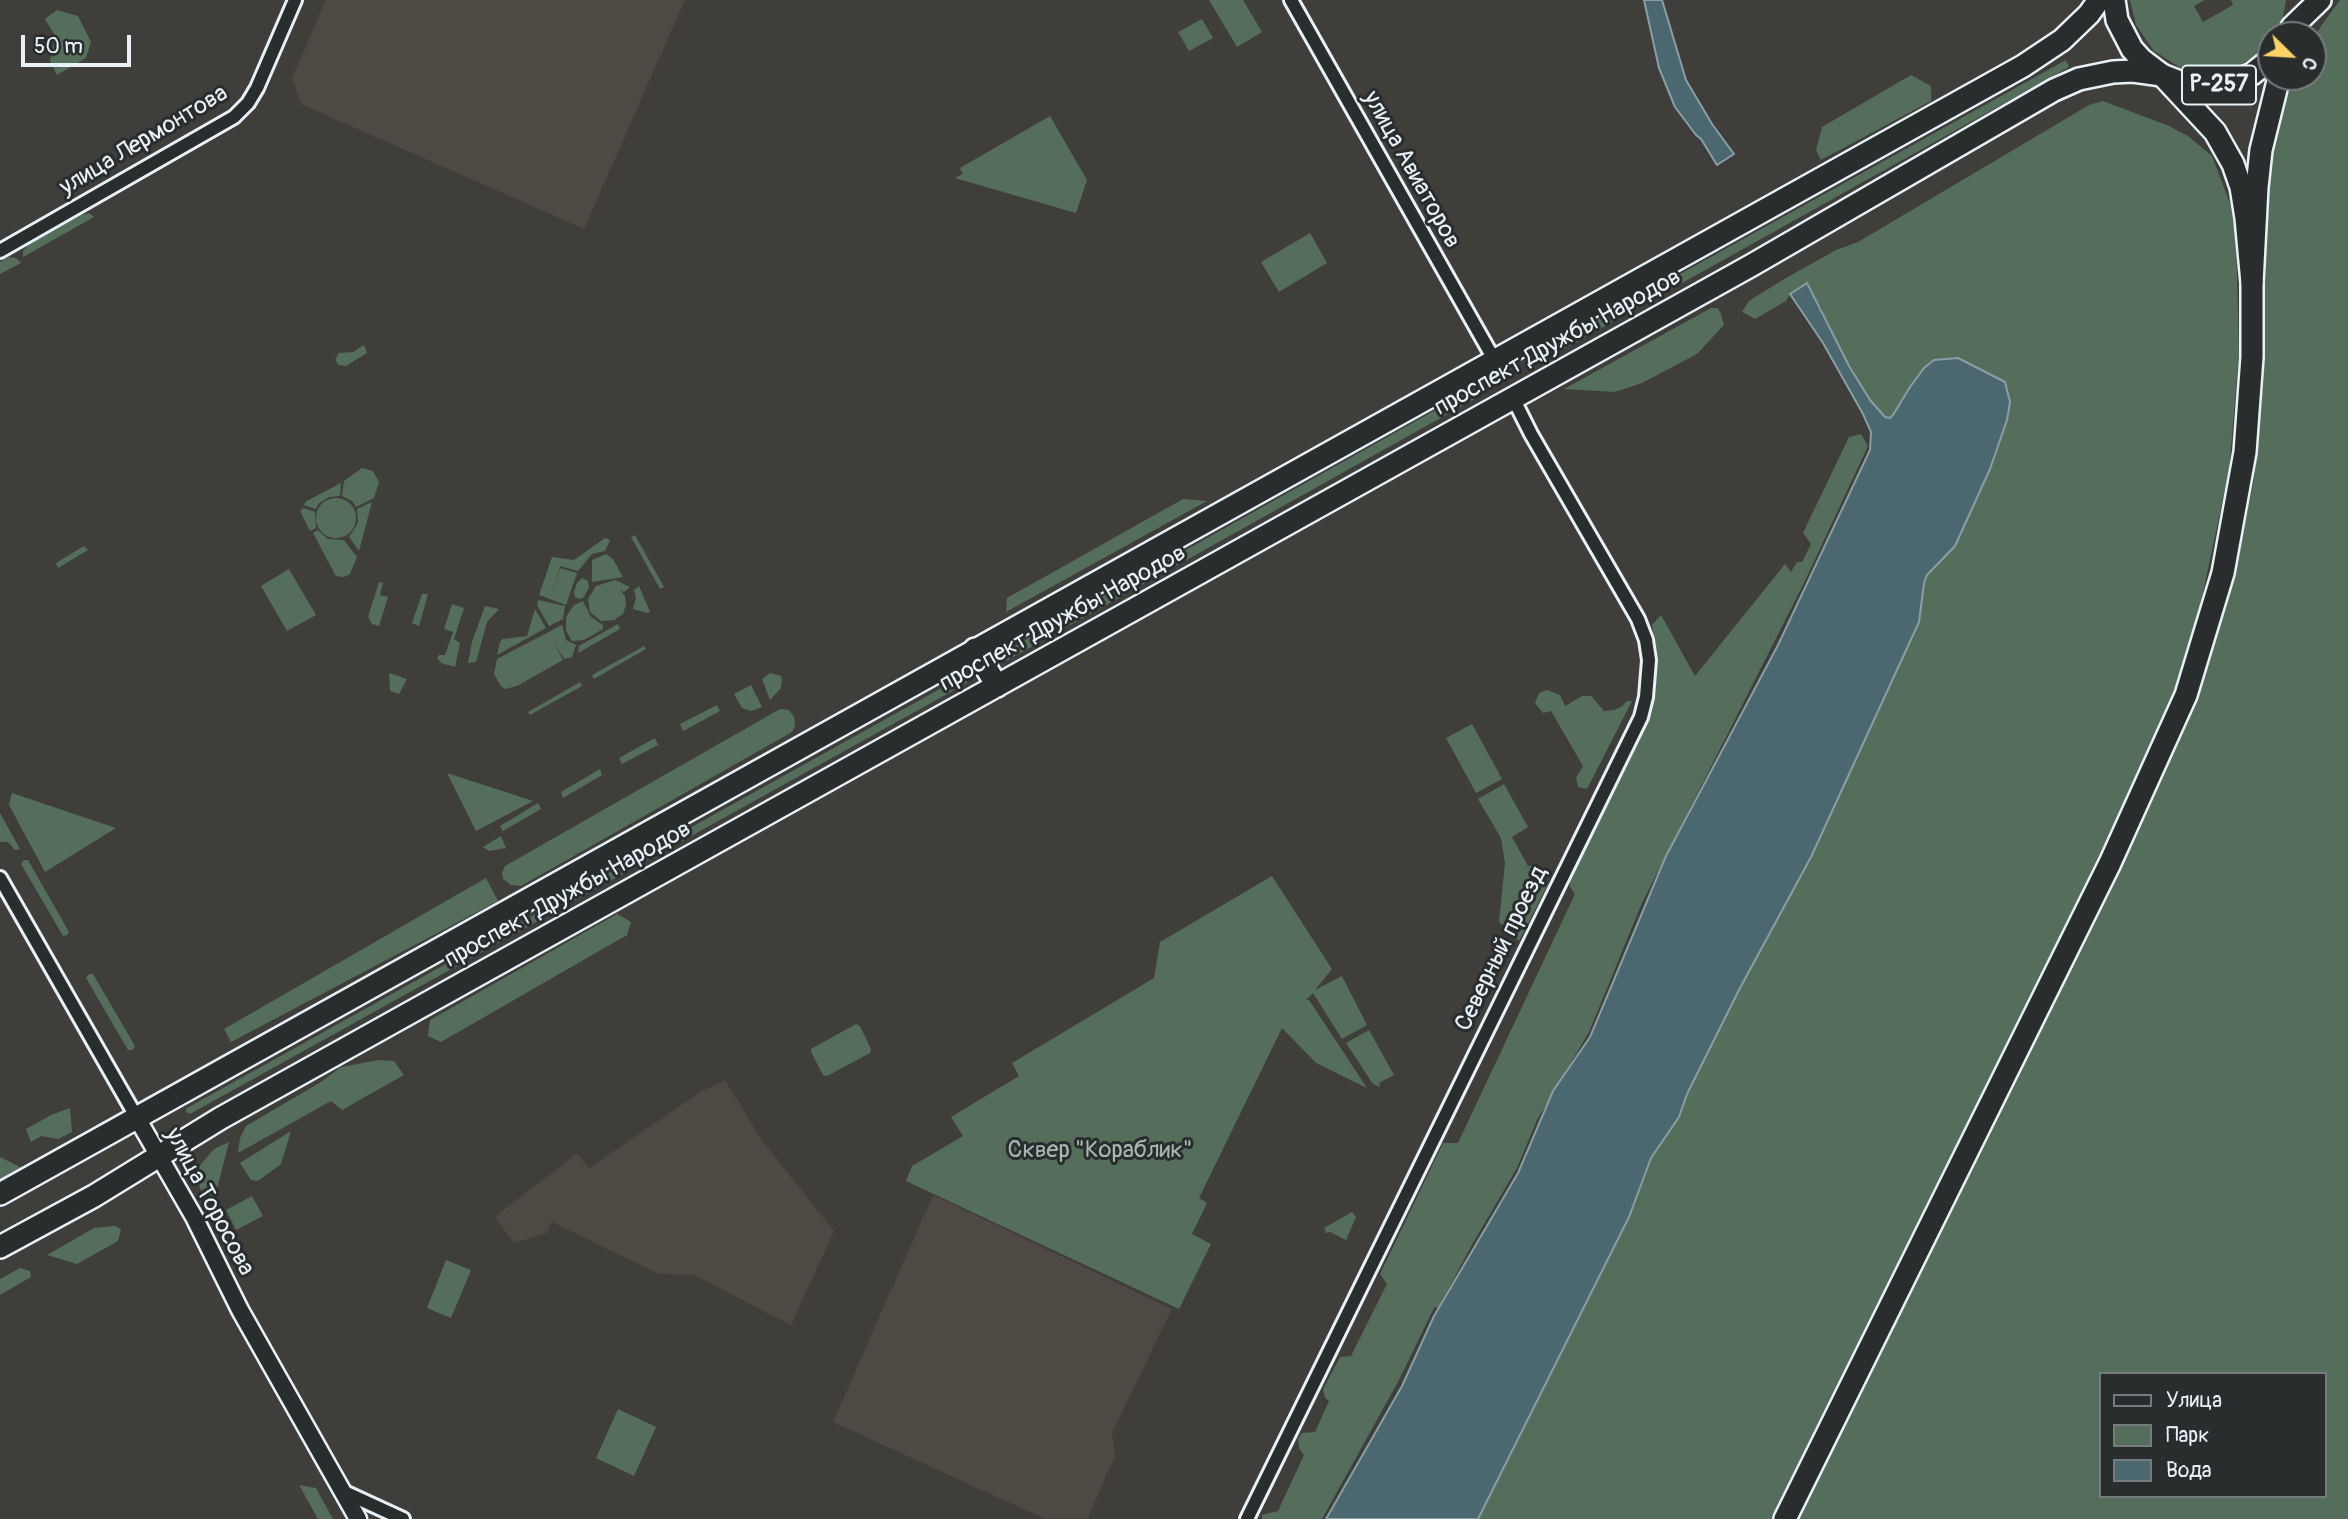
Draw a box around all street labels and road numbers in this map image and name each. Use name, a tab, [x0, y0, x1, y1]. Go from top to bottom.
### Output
road number: Р-257	[2182, 66, 2256, 104]
street label: улица Лермонтова	[55, 79, 233, 203]
street label: улица Авиаторов	[1356, 86, 1466, 254]
street label: проспект Дружбы Народов	[1430, 263, 1686, 423]
street label: проспект Дружбы Народов	[935, 539, 1191, 699]
street label: проспект Дружбы Народов	[440, 815, 696, 975]
street label: Северный проезд	[1450, 862, 1554, 1036]
street label: улица Торосова	[158, 1123, 260, 1281]

